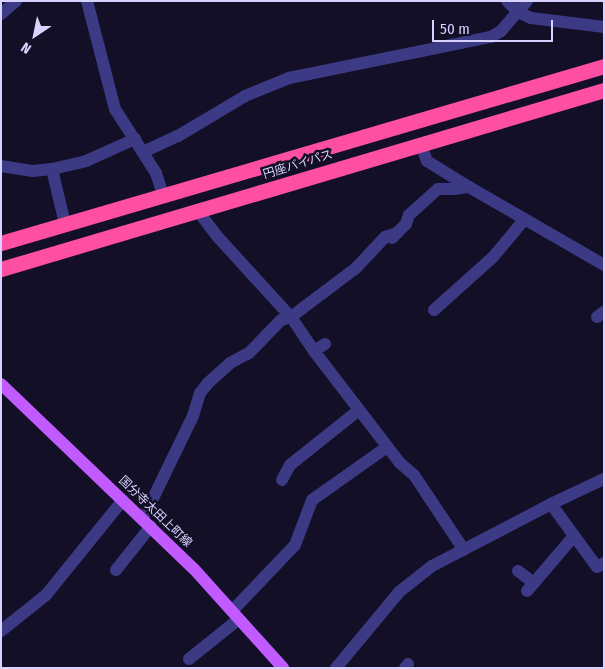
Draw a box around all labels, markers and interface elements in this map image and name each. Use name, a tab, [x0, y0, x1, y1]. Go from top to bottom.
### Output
north arrow	[10, 10, 60, 60]
scale bar	[435, 10, 556, 42]
text: 50 m	[440, 20, 470, 38]
text: N	[18, 38, 35, 57]
street label: 円座バイパス	[261, 148, 335, 182]
street label: 国分寺太田上町線	[115, 473, 195, 551]

